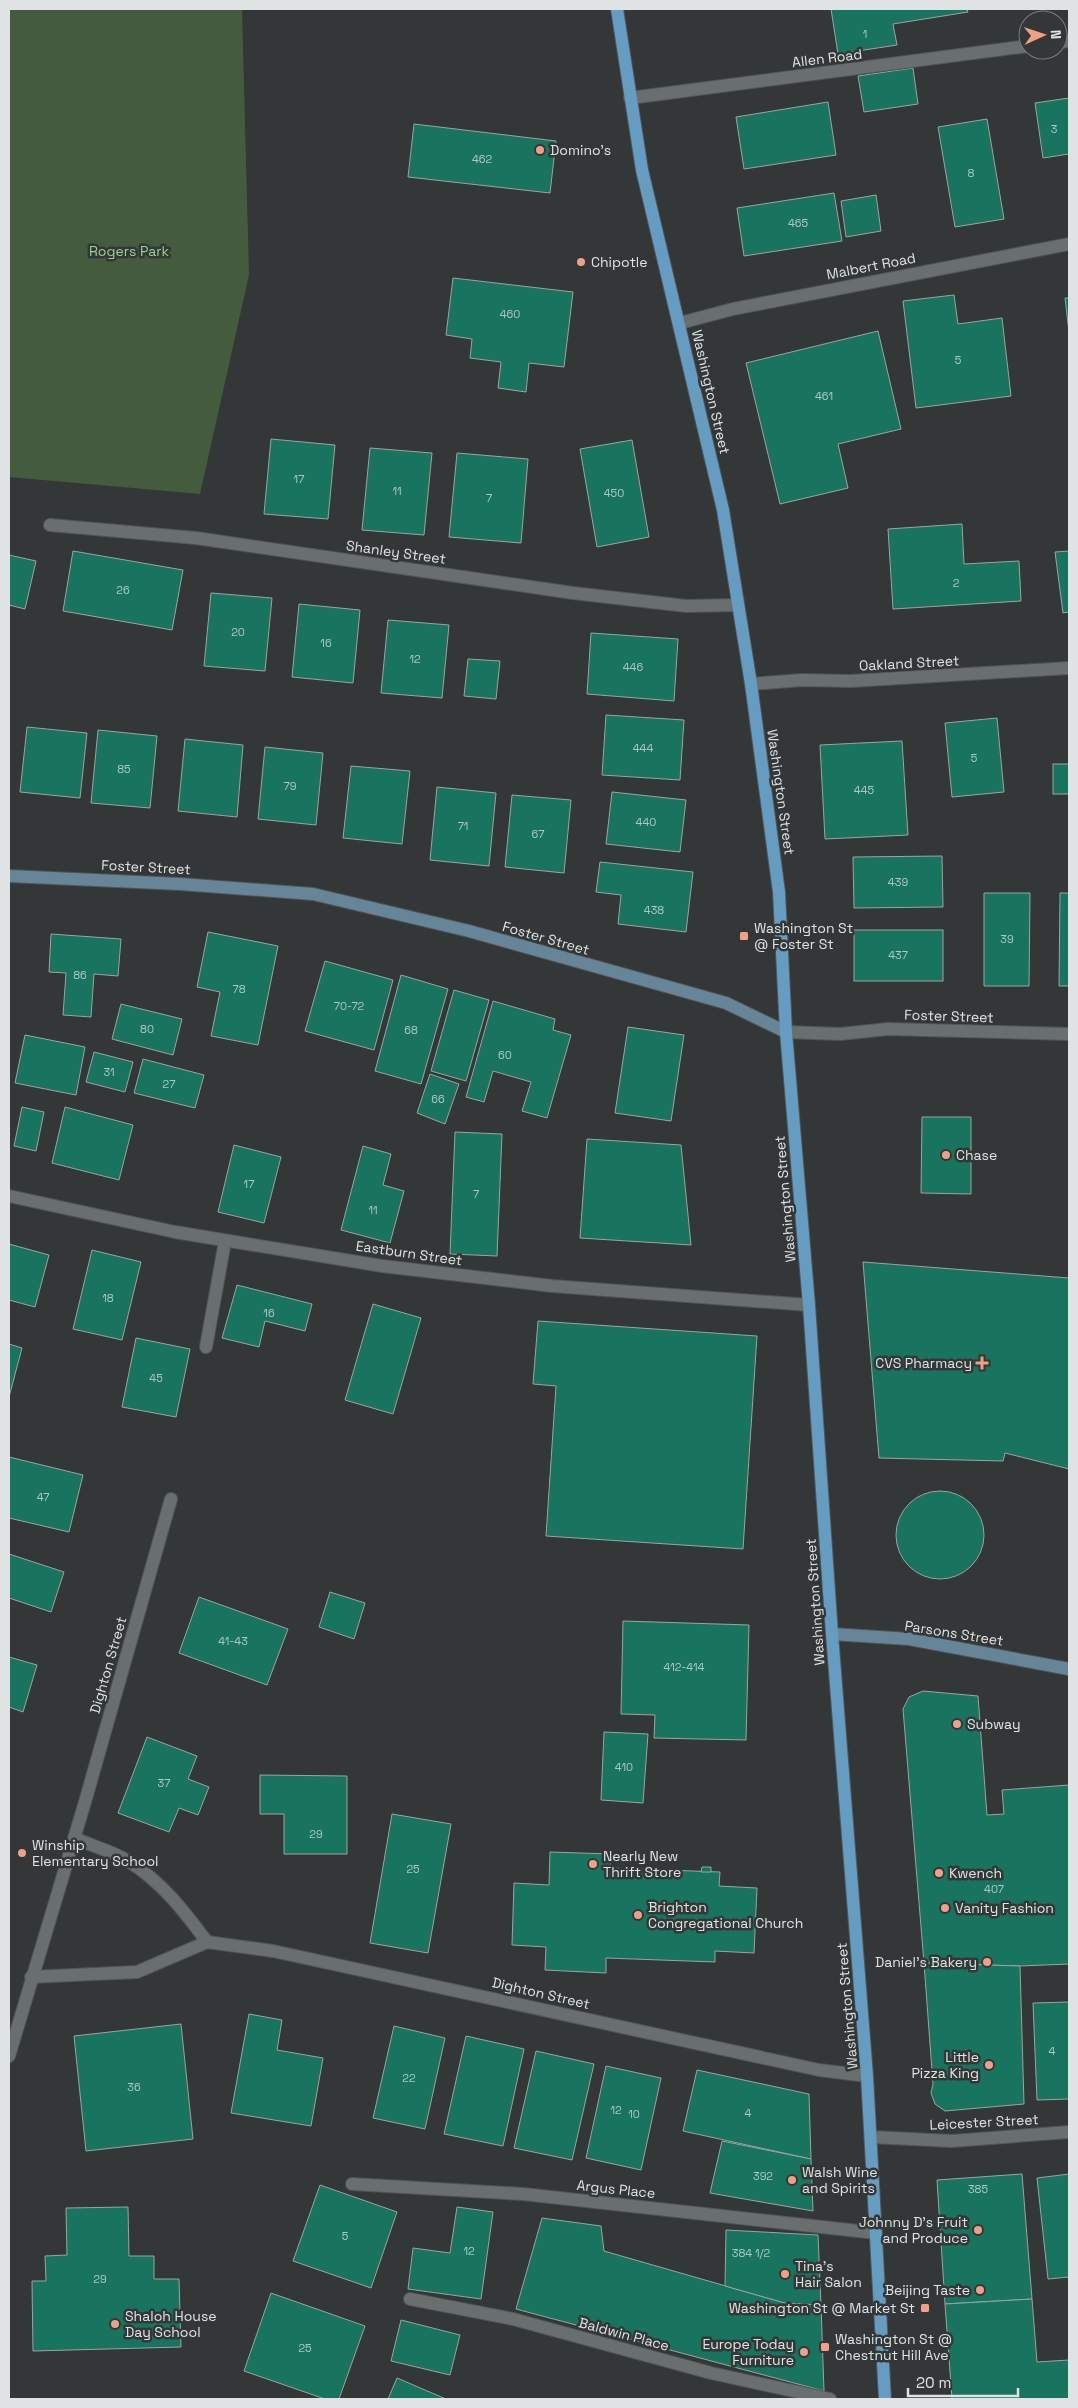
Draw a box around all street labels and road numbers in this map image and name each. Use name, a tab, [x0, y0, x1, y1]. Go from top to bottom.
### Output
street label: Allen Road	[791, 45, 863, 71]
street label: Malbert Road	[825, 249, 917, 283]
street label: Washington Street	[688, 328, 734, 456]
street label: Shanley Street	[345, 536, 447, 568]
street label: Oakland Street	[858, 651, 960, 675]
street label: Washington Street	[763, 728, 799, 856]
street label: Foster Street	[101, 856, 191, 878]
street label: Foster Street	[501, 917, 591, 959]
street label: Foster Street	[904, 1005, 994, 1027]
street label: Washington Street	[771, 1135, 799, 1263]
street label: Eastburn Street	[355, 1237, 463, 1269]
street label: Washington Street	[802, 1538, 828, 1666]
street label: Dighton Street	[86, 1615, 130, 1715]
street label: Parsons Street	[903, 1616, 1005, 1650]
street label: Washington Street	[833, 1942, 861, 2070]
street label: Dighton Street	[490, 1973, 592, 2013]
street label: Leicester Street	[929, 2110, 1039, 2134]
street label: Argus Place	[576, 2176, 656, 2202]
street label: Baldwin Place	[577, 2313, 671, 2355]

